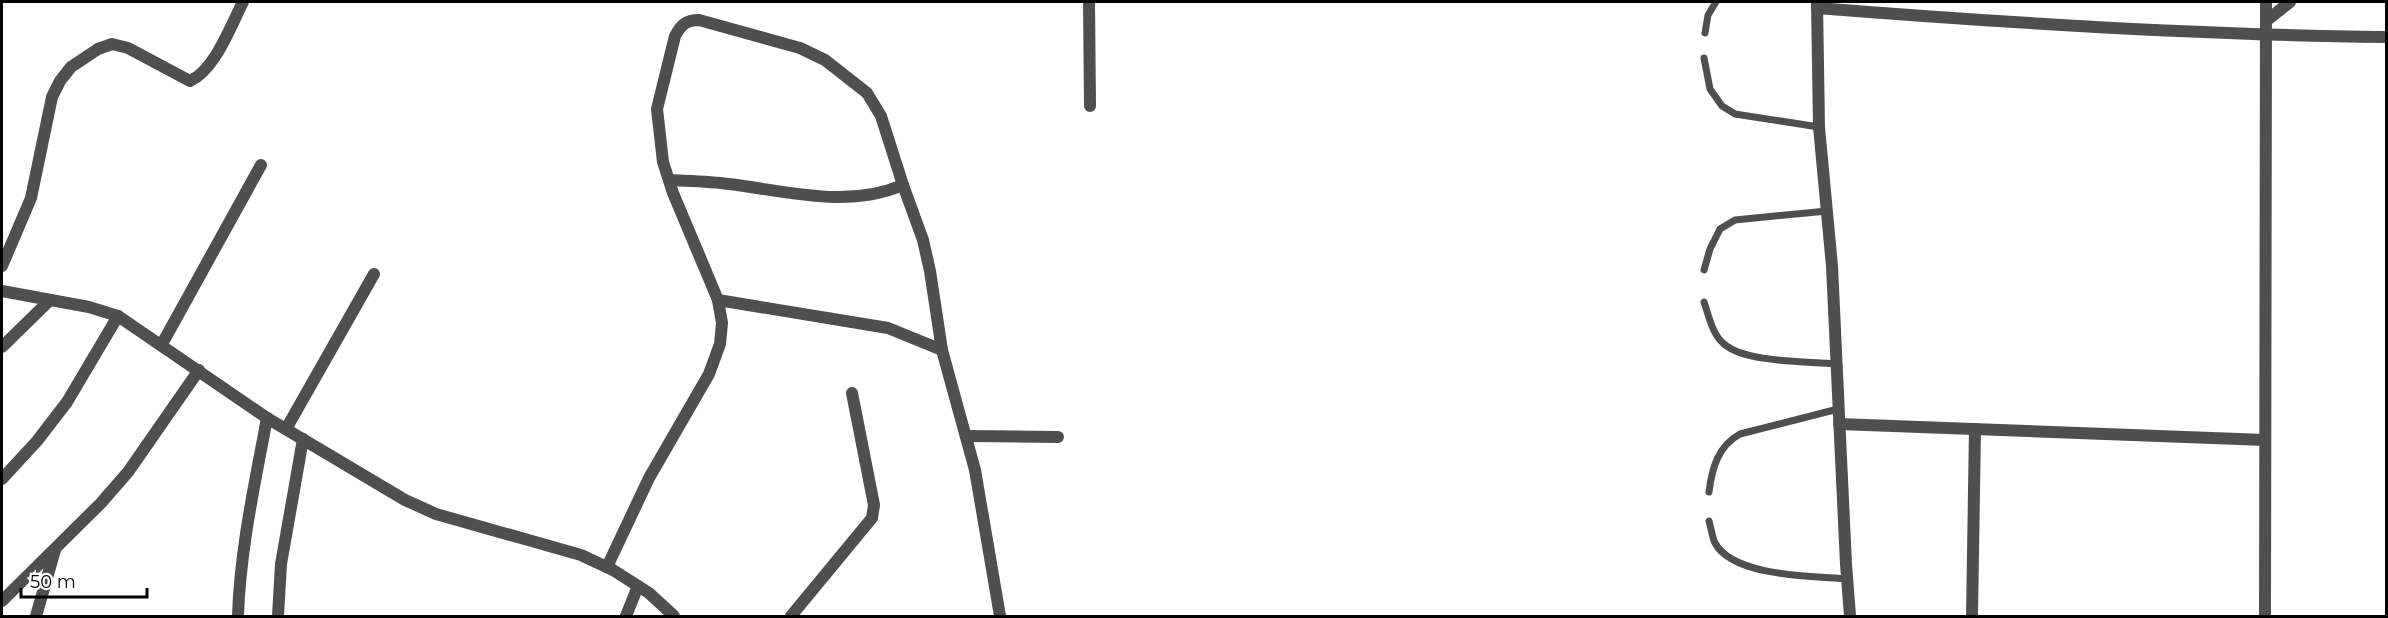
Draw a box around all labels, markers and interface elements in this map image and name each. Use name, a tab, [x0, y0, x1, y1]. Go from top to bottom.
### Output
scale bar	[21, 561, 147, 599]
text: 50 m	[30, 571, 76, 593]

